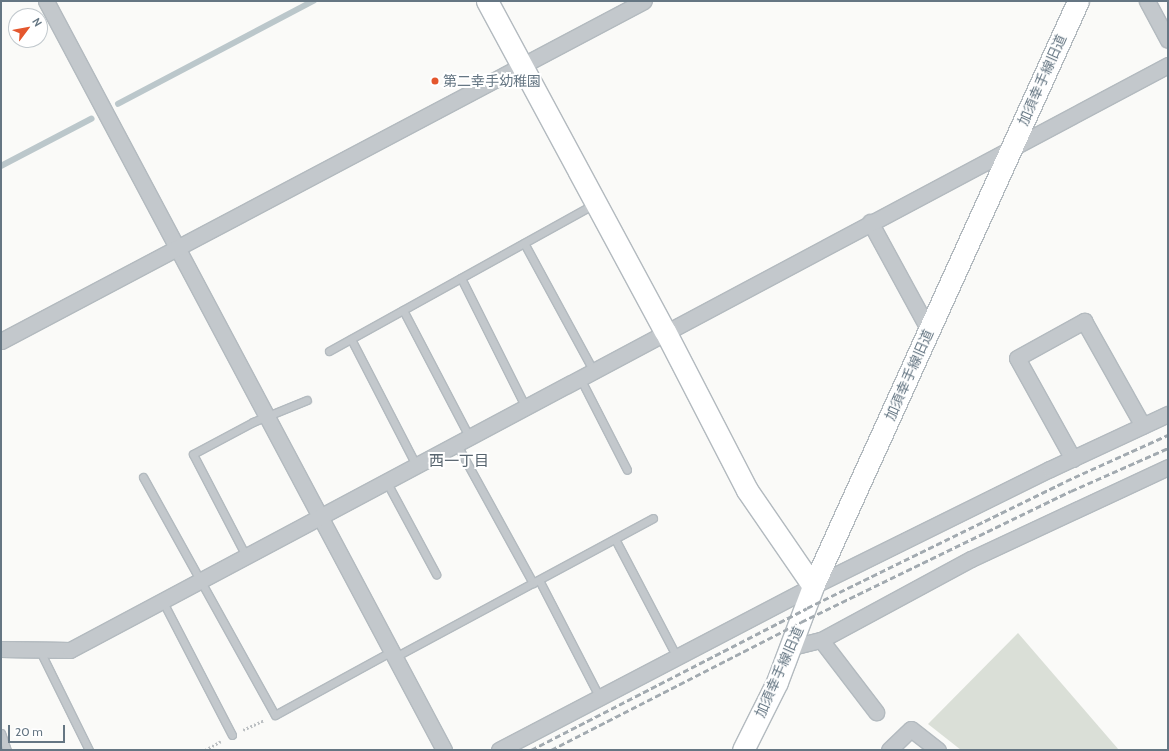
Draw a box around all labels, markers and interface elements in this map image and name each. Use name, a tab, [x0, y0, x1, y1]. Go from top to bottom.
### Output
north arrow	[8, 8, 48, 48]
text: N	[29, 15, 45, 29]
street label: 加須幸手線旧道	[1014, 32, 1070, 128]
place label: 第二幸手幼稚園	[443, 73, 541, 89]
marker: 第二幸手幼稚園	[430, 76, 440, 86]
street label: 加須幸手線旧道	[881, 327, 937, 423]
district label: 西一丁目	[429, 453, 489, 471]
street label: 加須幸手線旧道	[751, 624, 807, 720]
scale bar	[10, 717, 67, 743]
text: 20 m	[15, 724, 43, 739]

